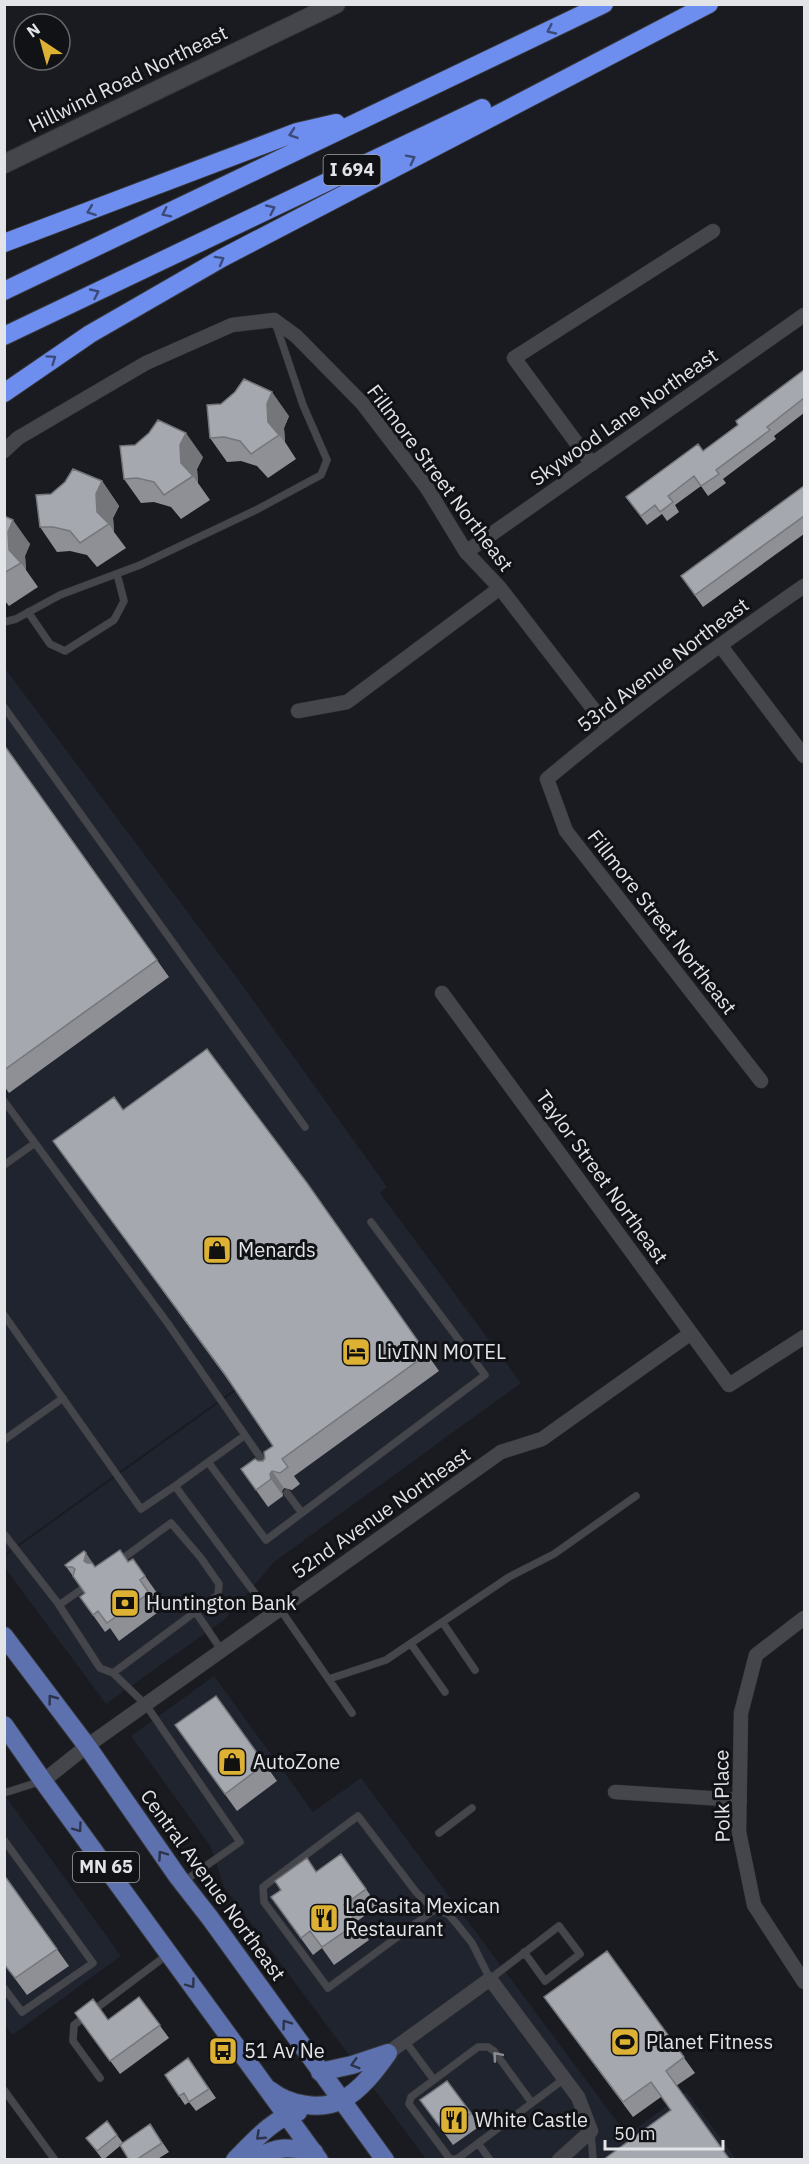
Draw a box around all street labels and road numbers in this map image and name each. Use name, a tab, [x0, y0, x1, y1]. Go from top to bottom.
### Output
street label: Hillwind Road Northeast	[25, 20, 231, 138]
road number: I 694	[324, 155, 380, 185]
street label: Skywood Lane Northeast	[525, 341, 723, 492]
street label: Fillmore Street Northeast	[361, 379, 520, 577]
street label: 53rd Avenue Northeast	[571, 591, 754, 738]
street label: Fillmore Street Northeast	[582, 824, 743, 1020]
street label: Taylor Street Northeast	[530, 1085, 675, 1269]
street label: 52nd Avenue Northeast	[286, 1441, 476, 1585]
street label: Polk Place	[707, 1749, 736, 1843]
street label: Central Avenue Northeast	[135, 1783, 292, 1986]
road number: MN 65	[73, 1852, 139, 1882]

